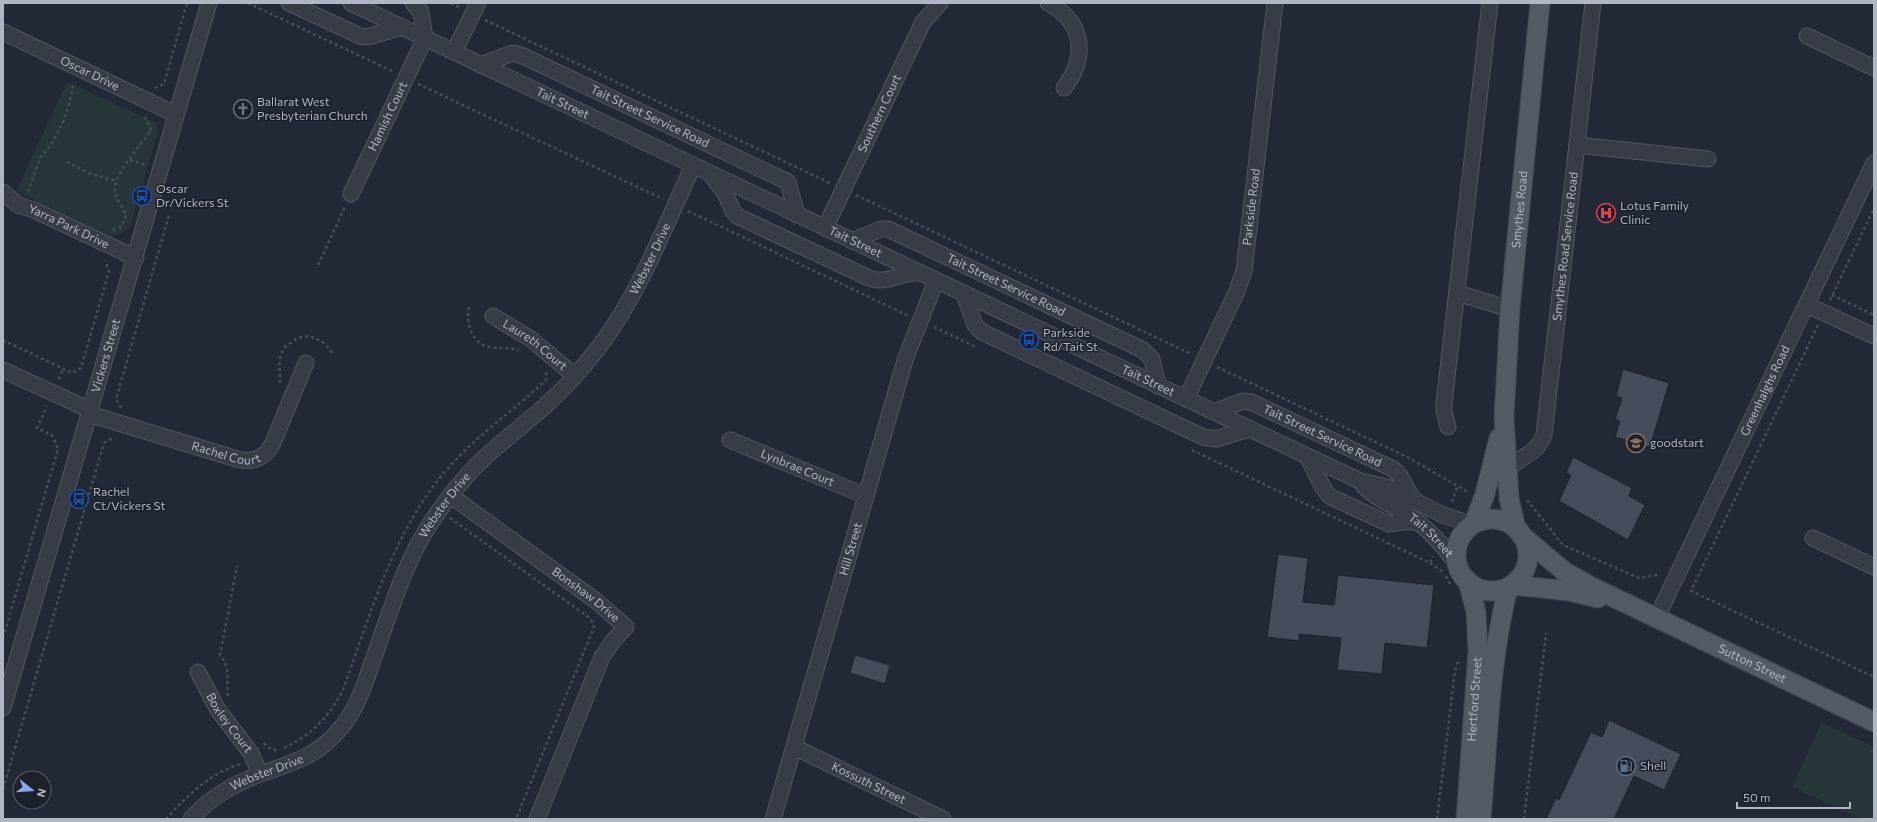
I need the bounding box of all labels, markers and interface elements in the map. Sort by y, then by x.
street label: Oscar Drive [58,52,122,92]
street label: Southern Court [854,71,903,154]
street label: Hamish Court [364,79,409,153]
street label: Tait Street Service Road [589,81,712,150]
street label: Tait Street [534,84,592,121]
place label: Ballarat West Presbyterian Church [257,94,368,122]
church icon: Ballarat West Presbyterian Church [232,98,254,120]
street label: Parkside Road [1239,168,1262,246]
street label: Smythes Road [1508,170,1530,249]
street label: Smythes Road Service Road [1549,171,1580,322]
place label: Oscar Dr/Vickers St [156,181,229,209]
bus stop icon: Oscar Dr/Vickers St [131,185,153,207]
place label: Lotus Family Clinic [1620,198,1689,226]
street label: Yarra Park Drive [27,201,112,250]
hospital icon: Lotus Family Clinic [1595,202,1617,224]
street label: Webster Drive [626,221,672,296]
street label: Tait Street [827,222,885,260]
street label: Tait Street Service Road [945,250,1068,318]
street label: Laureth Court [501,316,571,373]
street label: Vickers Street [88,317,122,394]
place label: Parkside Rd/Tait St [1043,325,1098,353]
bus stop icon: Parkside Rd/Tait St [1018,329,1040,351]
street label: Greenhalghs Road [1737,343,1792,438]
street label: Tait Street [1120,361,1177,398]
street label: Tait Street Service Road [1261,401,1384,469]
school or university icon: goodstart [1625,432,1647,454]
place label: goodstart [1650,435,1704,449]
street label: Rachel Court [190,438,263,466]
street label: Lynbrae Court [759,446,837,488]
street label: Webster Drive [415,469,472,540]
place label: Rachel Ct/Vickers St [93,484,165,512]
bus stop icon: Rachel Ct/Vickers St [68,488,90,510]
street label: Tait Street [1406,509,1457,560]
street label: Hill Street [836,520,864,577]
street label: Bonshaw Drive [550,564,623,624]
street label: Sutton Street [1716,641,1789,685]
street label: Hertford Street [1464,657,1484,742]
street label: Boxley Court [204,690,256,755]
street label: Webster Drive [227,751,305,793]
fuel station icon: Shell [1615,755,1637,777]
street label: Kossuth Street [830,758,908,806]
place label: Shell [1640,758,1666,772]
north arrow [12,770,52,810]
scale bar [1737,784,1850,810]
text: N [35,787,49,799]
text: 50 m [1743,790,1771,804]

